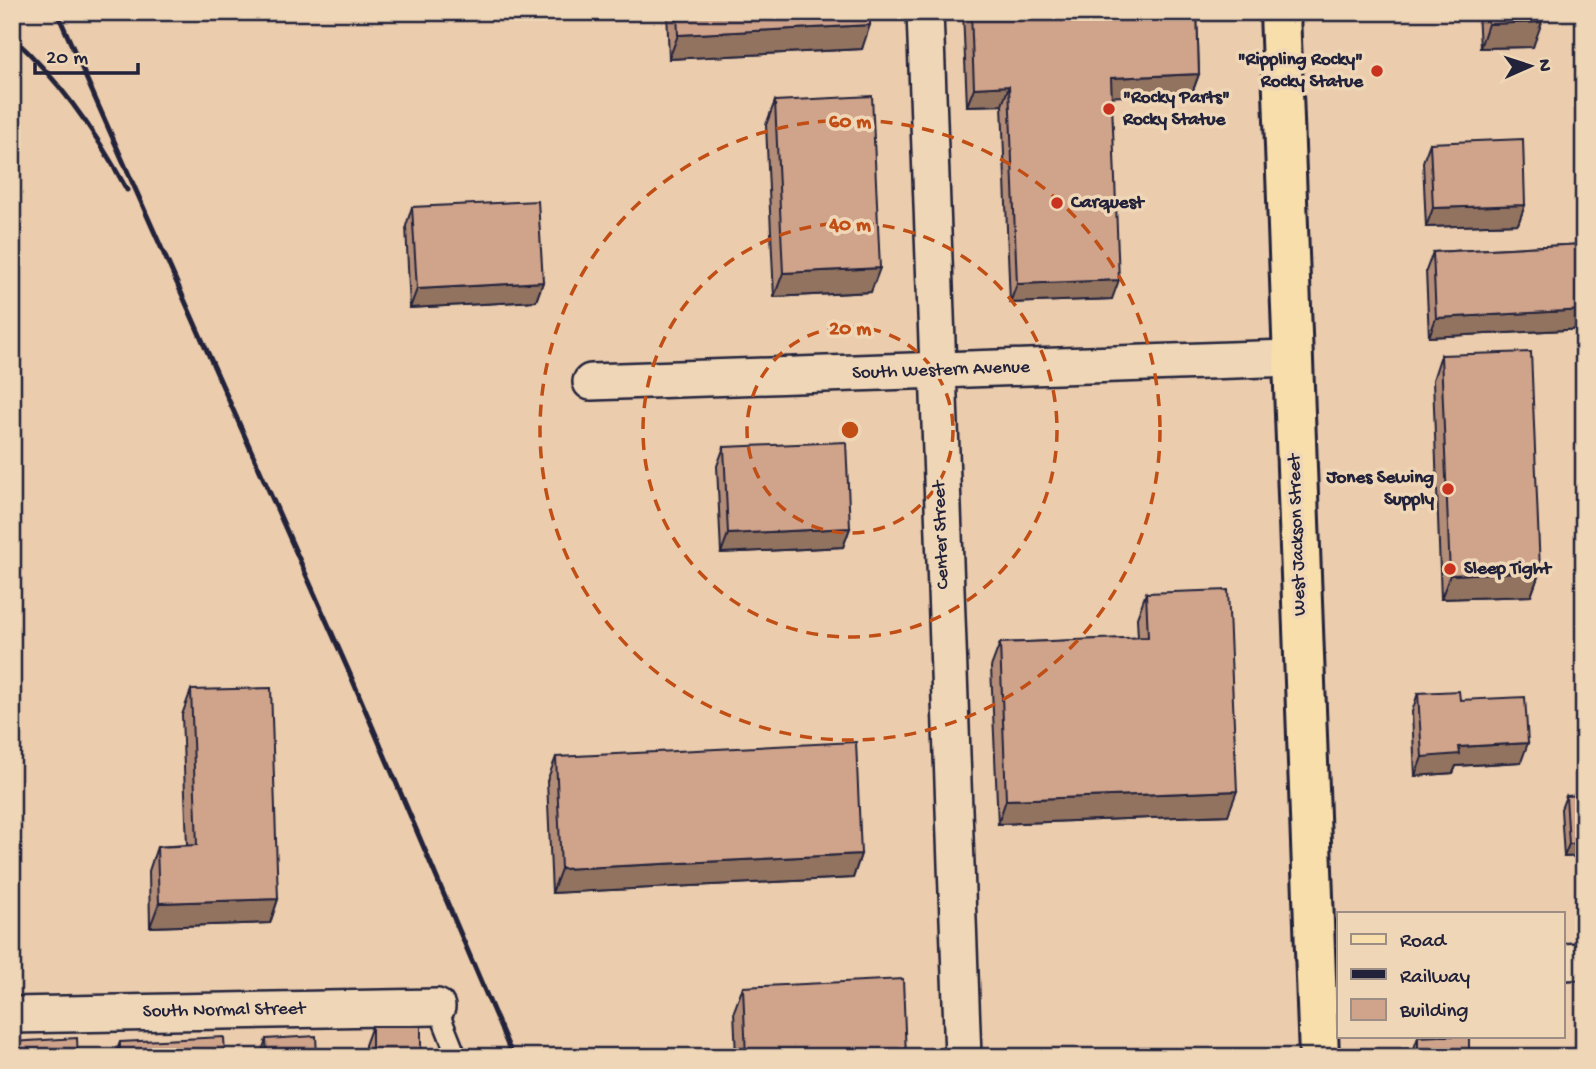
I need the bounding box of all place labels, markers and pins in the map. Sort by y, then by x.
place label: "Rippling Rocky" Rocky Statue [1238,49,1364,94]
marker: "Rippling Rocky" Rocky Statue [1369,63,1385,79]
place label: "Rocky Parts" Rocky Statue [1122,87,1230,132]
marker: "Rocky Parts" Rocky Statue [1101,101,1117,117]
place label: Carquest [1070,192,1146,215]
marker: Carquest [1049,195,1065,211]
centre of rings [838,418,862,442]
place label: Jones Sewing Supply [1325,467,1435,512]
marker: Jones Sewing Supply [1440,481,1456,497]
place label: Sleep Tight [1464,558,1553,581]
marker: Sleep Tight [1442,561,1458,577]

